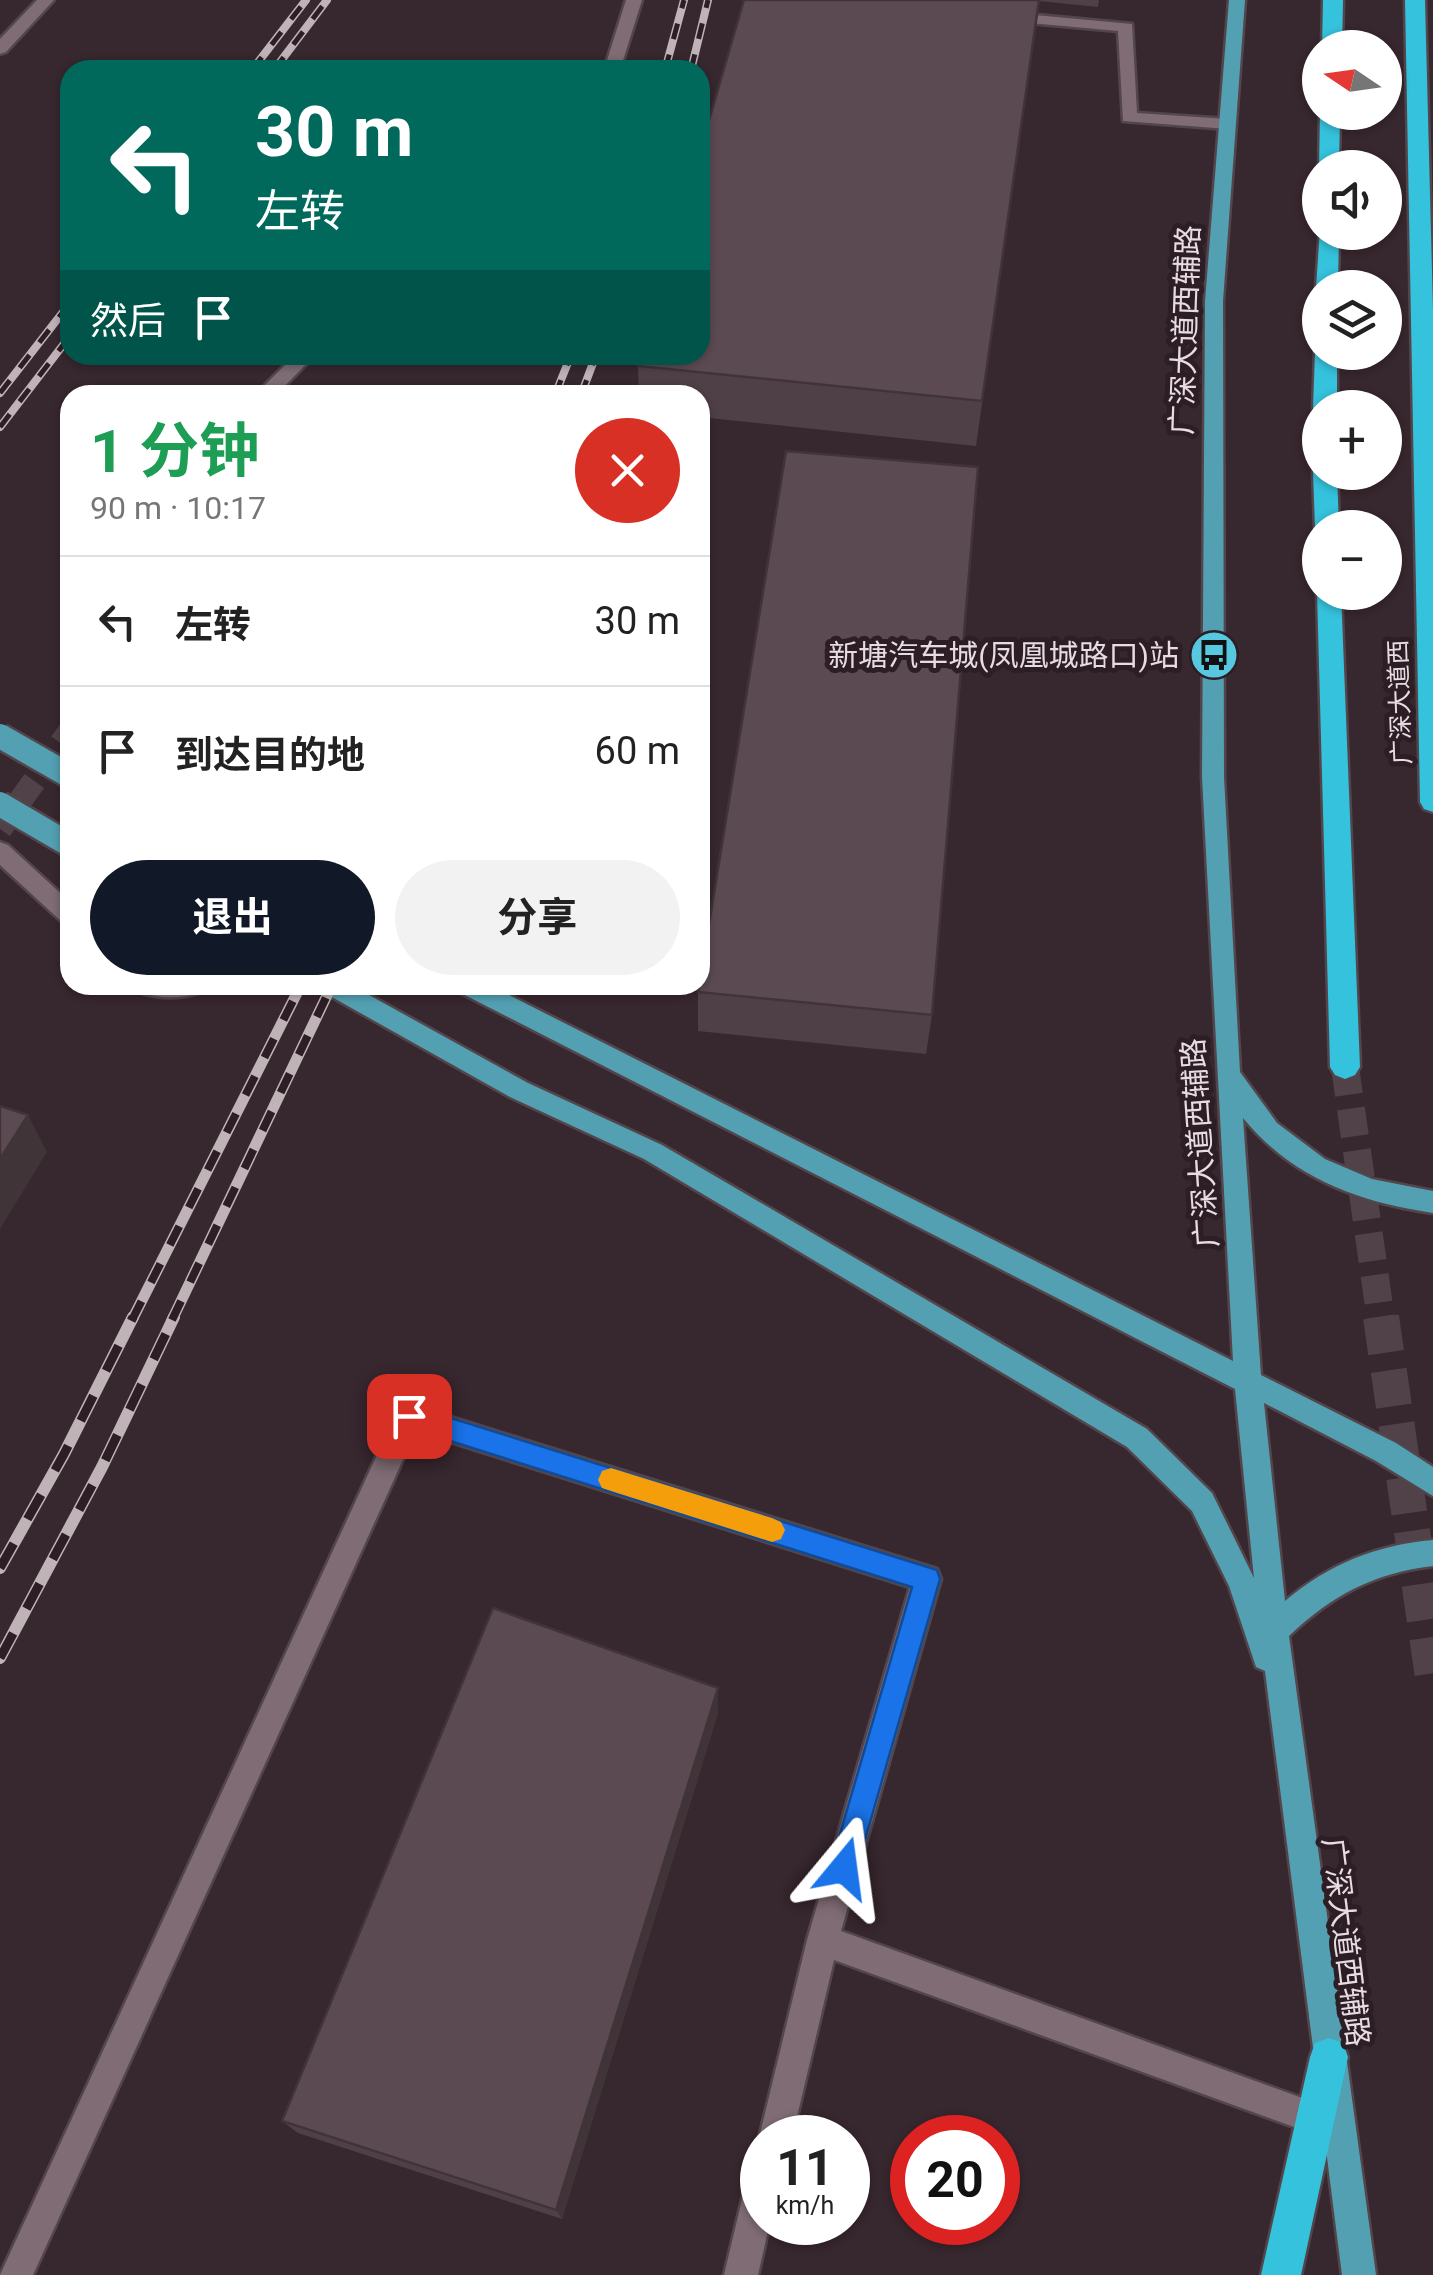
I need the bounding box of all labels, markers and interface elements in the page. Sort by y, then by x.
north arrow [1302,30,1402,130]
map controls [1302,30,1402,610]
text: 30 m [255,91,413,173]
icon: left [90,100,220,230]
button: sound [1302,150,1402,250]
text: 左转 [255,185,345,238]
street label: 广深大道西辅路 [1164,224,1206,436]
button: layers [1302,270,1402,370]
icon: arrive [186,290,241,345]
text: 然后 [90,299,166,343]
button: + [1302,390,1402,490]
text: 1 分钟 [90,416,259,487]
button: close [575,418,680,523]
text: 90 m · 10:17 [90,489,266,527]
button: − [1302,510,1402,610]
icon: left [90,594,145,649]
text: 30 m [595,599,680,643]
text: 左转 [175,603,251,647]
bus stop icon: 新塘汽车城(凤凰城路口)站 [1188,629,1240,681]
place label: 新塘汽车城(凤凰城路口)站 [828,638,1179,673]
street label: 广深大道西 [1383,639,1417,765]
icon: arrive [90,724,145,779]
text: 60 m [595,729,680,773]
text: 到达目的地 [175,733,365,777]
button: 退出 [90,860,375,975]
button: 分享 [395,860,680,975]
street label: 广深大道西辅路 [1175,1037,1225,1249]
pin [367,1374,452,1459]
icon: arrive [382,1389,437,1444]
position arrow [792,1816,896,1920]
street label: 广深大道西辅路 [1316,1836,1376,2048]
speed limit sign: 20 [890,2115,1020,2245]
text: 11 [776,2139,834,2197]
text: km/h [776,2191,834,2220]

